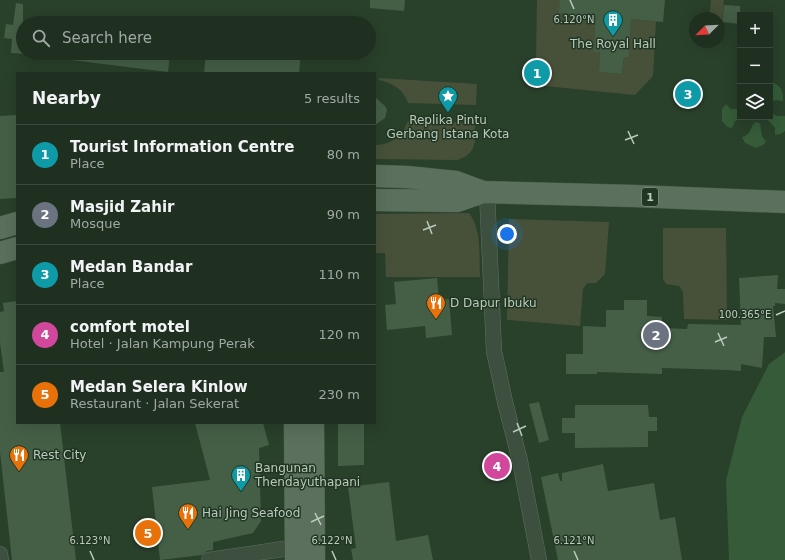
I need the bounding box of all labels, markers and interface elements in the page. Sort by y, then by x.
building icon: The Royal Hall [602,9,624,37]
north arrow [689,12,725,48]
map controls [737,12,773,120]
button: + [737,12,773,48]
text: 6.120°N [553,14,595,25]
search box [16,16,376,60]
icon: search [30,27,52,49]
text: Search here [62,29,152,47]
place label: The Royal Hall [569,37,656,51]
button: − [737,48,773,84]
pin: 1 [524,58,550,88]
pin: 3 [675,79,701,109]
button: layers [737,84,773,120]
place icon: Replika Pintu Gerbang Istana Kota [437,85,459,113]
text: Nearby [32,88,101,108]
text: 5 results [304,91,360,106]
place label: Replika Pintu Gerbang Istana Kota [387,113,509,141]
text: Tourist Information Centre [70,138,294,156]
text: 1 [40,147,50,162]
text: 80 m [327,147,360,162]
text: Place [70,156,105,171]
road number: 1 [642,188,658,206]
text: Masjid Zahir [70,198,174,216]
text: 2 [40,207,50,222]
text: 90 m [327,207,360,222]
text: Mosque [70,216,120,231]
your location [497,224,517,244]
text: Medan Bandar [70,258,192,276]
text: 3 [40,267,50,282]
text: 110 m [318,267,360,282]
text: Place [70,276,105,291]
restaurant icon: D Dapur Ibuku [425,292,447,320]
place label: D Dapur Ibuku [450,296,537,310]
text: 100.365°E [719,309,771,320]
text: comfort motel [70,318,190,336]
pin: 2 [643,320,669,350]
text: 4 [40,327,50,342]
text: 120 m [318,327,360,342]
text: Hotel · Jalan Kampung Perak [70,336,255,351]
text: Medan Selera Kinlow [70,378,248,396]
text: 5 [40,387,50,402]
text: 230 m [318,387,360,402]
text: Restaurant · Jalan Sekerat [70,396,239,411]
restaurant icon: Rest City [8,444,30,472]
place label: Rest City [33,448,86,462]
pin: 4 [484,451,510,481]
place label: Bangunan Thendayuthapani [254,461,360,489]
building icon: Bangunan Thendayuthapani [230,464,252,492]
restaurant icon: Hai Jing Seafood [177,502,199,530]
place label: Hai Jing Seafood [202,506,300,520]
pin: 5 [135,518,161,548]
text: 6.123°N [69,535,111,546]
text: 6.122°N [311,535,353,546]
text: 6.121°N [553,535,595,546]

